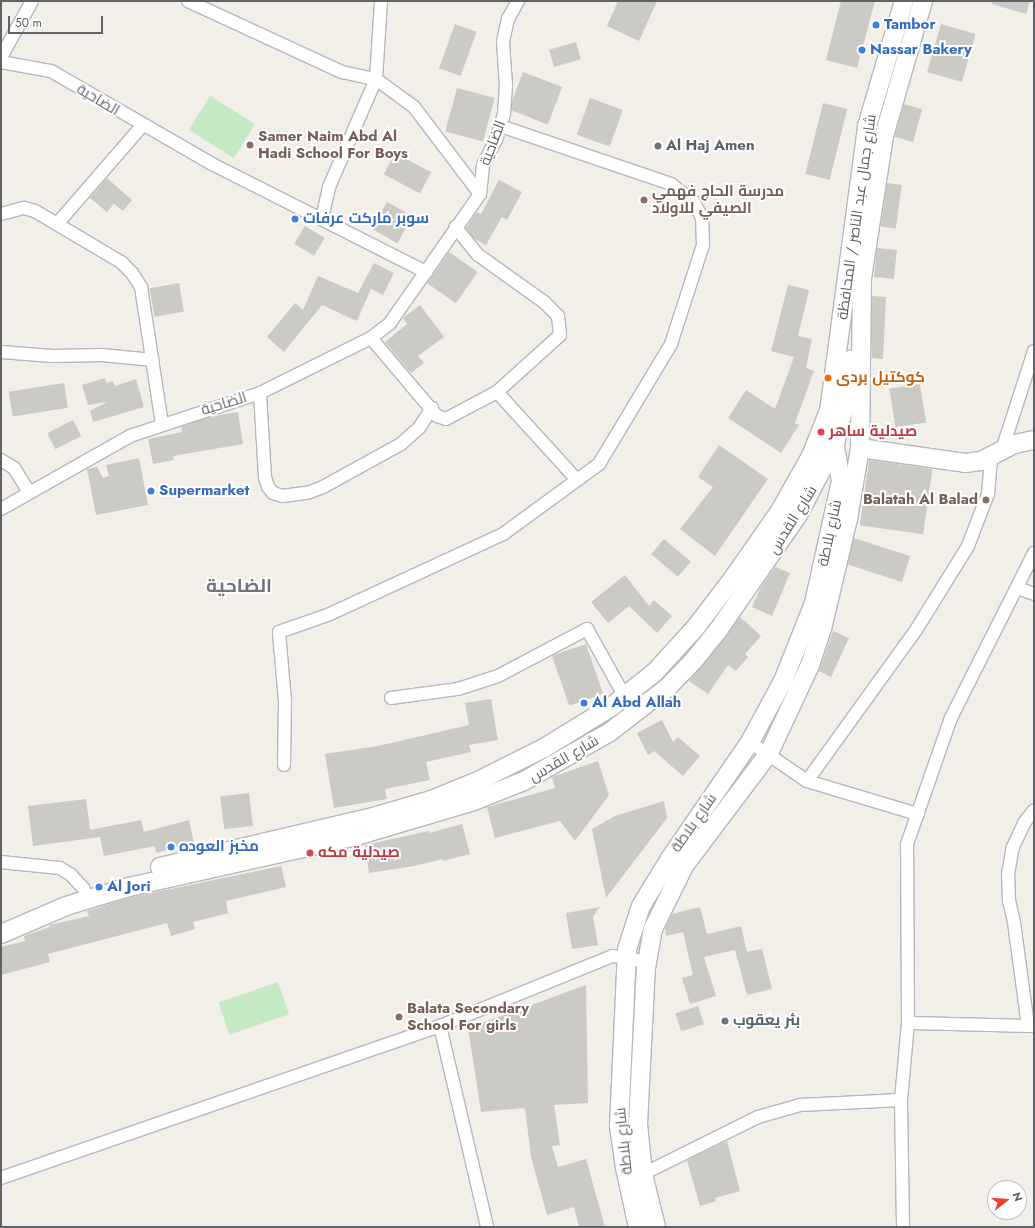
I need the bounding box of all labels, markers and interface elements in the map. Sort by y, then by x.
scale bar [10,8,105,34]
text: 50 m [15,14,42,32]
place label: Tambor [884,16,936,34]
marker: Tambor [871,20,881,30]
place label: Nassar Bakery [870,41,972,59]
marker: Nassar Bakery [857,45,867,55]
street label: الضاحية [73,80,123,120]
street label: شارع جمال عبد الناصر / المحافظة [834,113,880,321]
street label: الضاحية [476,118,510,168]
place label: Samer Naim Abd Al Hadi School For Boys [258,127,408,162]
place label: Al Haj Amen [666,137,755,155]
marker: Samer Naim Abd Al Hadi School For Boys [245,140,255,150]
marker: Al Haj Amen [653,141,663,151]
place label: مدرسة الحاج فهمي الصيفي للاولاد [652,182,784,217]
marker: مدرسة الحاج فهمي الصيفي للاولاد [639,195,649,205]
place label: سوبر ماركت عرفات [303,210,429,228]
marker: سوبر ماركت عرفات [290,214,300,224]
place label: كوكتيل بردى [836,369,925,387]
marker: كوكتيل بردى [823,373,833,383]
street label: الضاحية [199,389,249,419]
place label: صيدلية ساهر [829,423,917,441]
marker: صيدلية ساهر [816,427,826,437]
place label: Supermarket [159,482,249,500]
street label: شارع القدس [765,482,821,558]
marker: Supermarket [146,486,156,496]
place label: Balatah Al Balad [863,491,978,509]
marker: Balatah Al Balad [981,495,991,505]
street label: شارع بلاطة [814,498,846,568]
district label: الضاحية [206,575,272,597]
place label: Al Abd Allah [592,694,681,712]
marker: Al Abd Allah [579,698,589,708]
street label: شارع القدس [526,732,602,786]
street label: شارع بلاطة [667,790,721,856]
place label: مخبز العوده [179,838,259,856]
marker: مخبز العوده [166,842,176,852]
place label: صيدلية مكه [318,844,400,862]
marker: صيدلية مكه [305,848,315,858]
place label: Al Jori [107,878,151,896]
marker: Al Jori [94,882,104,892]
place label: Balata Secondary School For girls [407,999,529,1034]
marker: Balata Secondary School For girls [394,1012,404,1022]
place label: بئر يعقوب [733,1012,800,1030]
marker: بئر يعقوب [720,1016,730,1026]
street label: شارع بلاطة [612,1107,636,1175]
north arrow [987,1180,1027,1220]
text: N [1009,1190,1026,1203]

